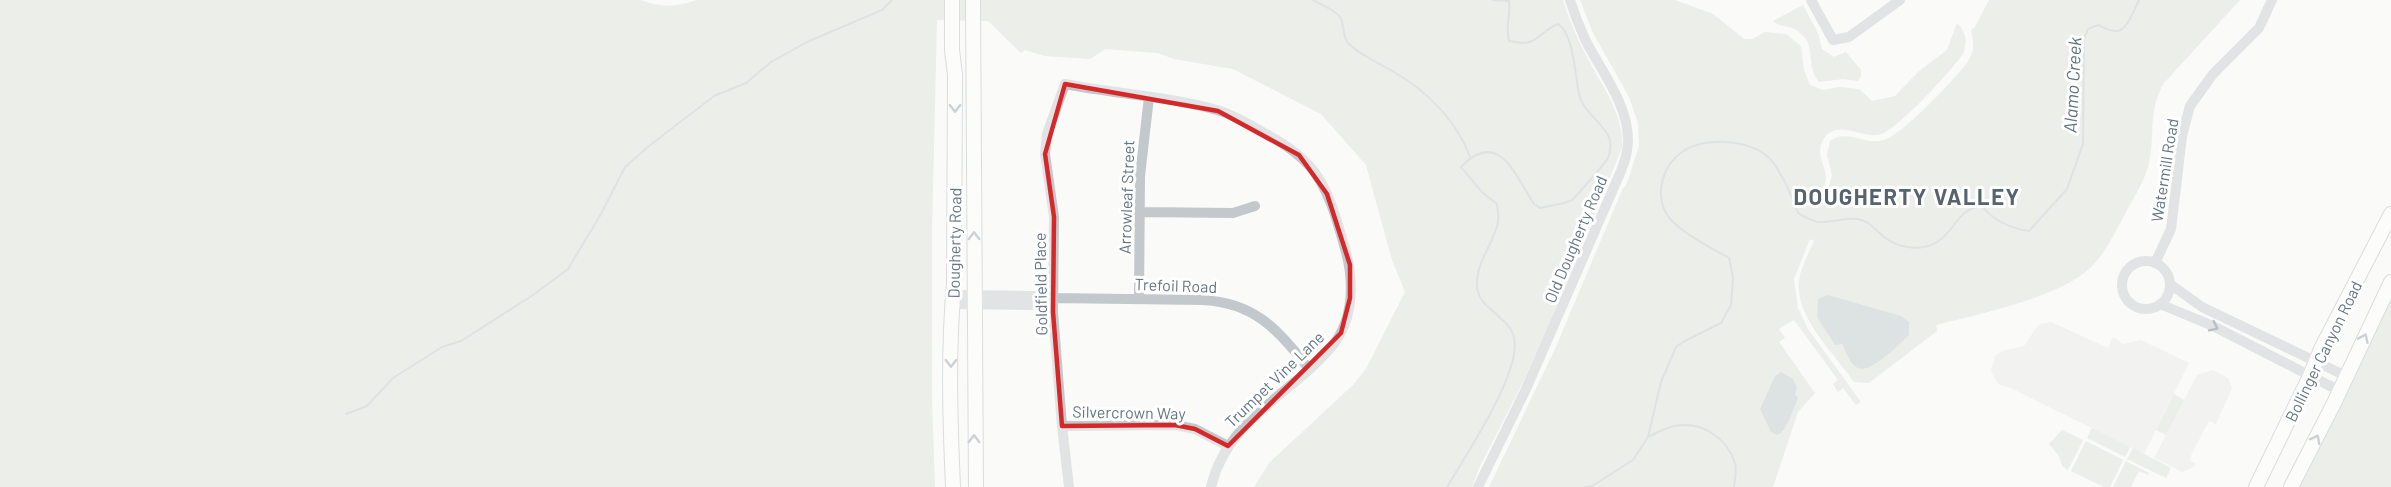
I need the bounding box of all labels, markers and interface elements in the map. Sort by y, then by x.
water label: Alamo Creek [2059,36,2086,133]
one-way arrow [949,104,961,113]
street label: Watermill Road [2146,117,2182,223]
street label: Arrowleaf Street [1115,140,1137,254]
street label: Old Dougherty Road [1540,173,1610,305]
district label: DOUGHERTY VALLEY [1793,183,2021,209]
street label: Dougherty Road [944,188,964,298]
one-way arrow [968,232,980,241]
street label: Goldfield Place [1030,232,1050,336]
street label: Trefoil Road [1134,274,1218,296]
street label: Bollinger Canyon Road [2281,278,2365,424]
one-way arrow [2207,320,2218,332]
street label: Trumpet Vine Lane [1221,327,1327,431]
one-way arrow [2356,333,2368,344]
one-way arrow [945,358,957,367]
street label: Silvercrown Way [1072,402,1186,422]
one-way arrow [968,434,980,443]
one-way arrow [2309,435,2320,446]

